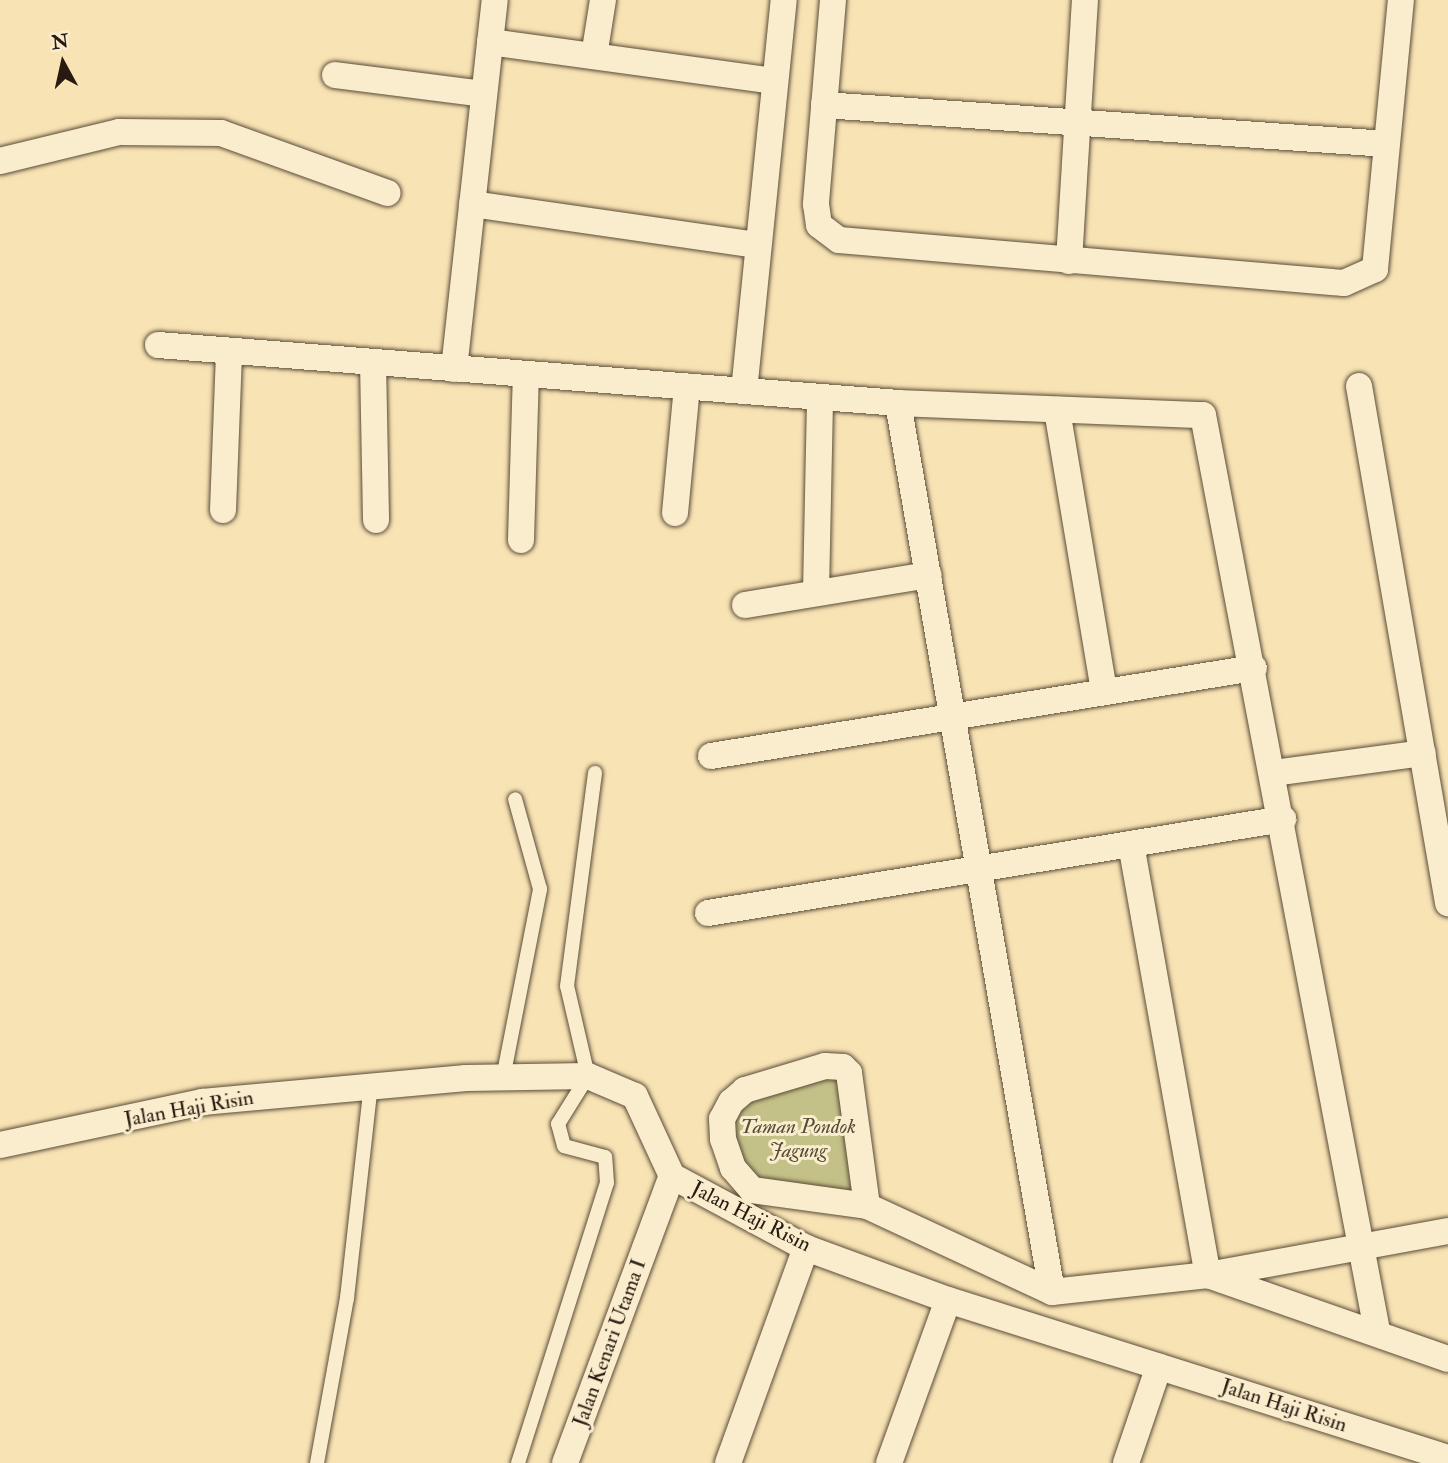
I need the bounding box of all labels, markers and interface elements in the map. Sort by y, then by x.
north arrow [28,28,98,98]
text: N [50,29,70,55]
street label: Jalan Haji Risin [122,1085,256,1133]
park label: Taman Pondok Jagung [740,1114,856,1164]
street label: Jalan Haji Risin [687,1176,815,1258]
street label: Jalan Kenari Utama I [568,1256,652,1430]
street label: Jalan Haji Risin [1218,1374,1350,1438]

